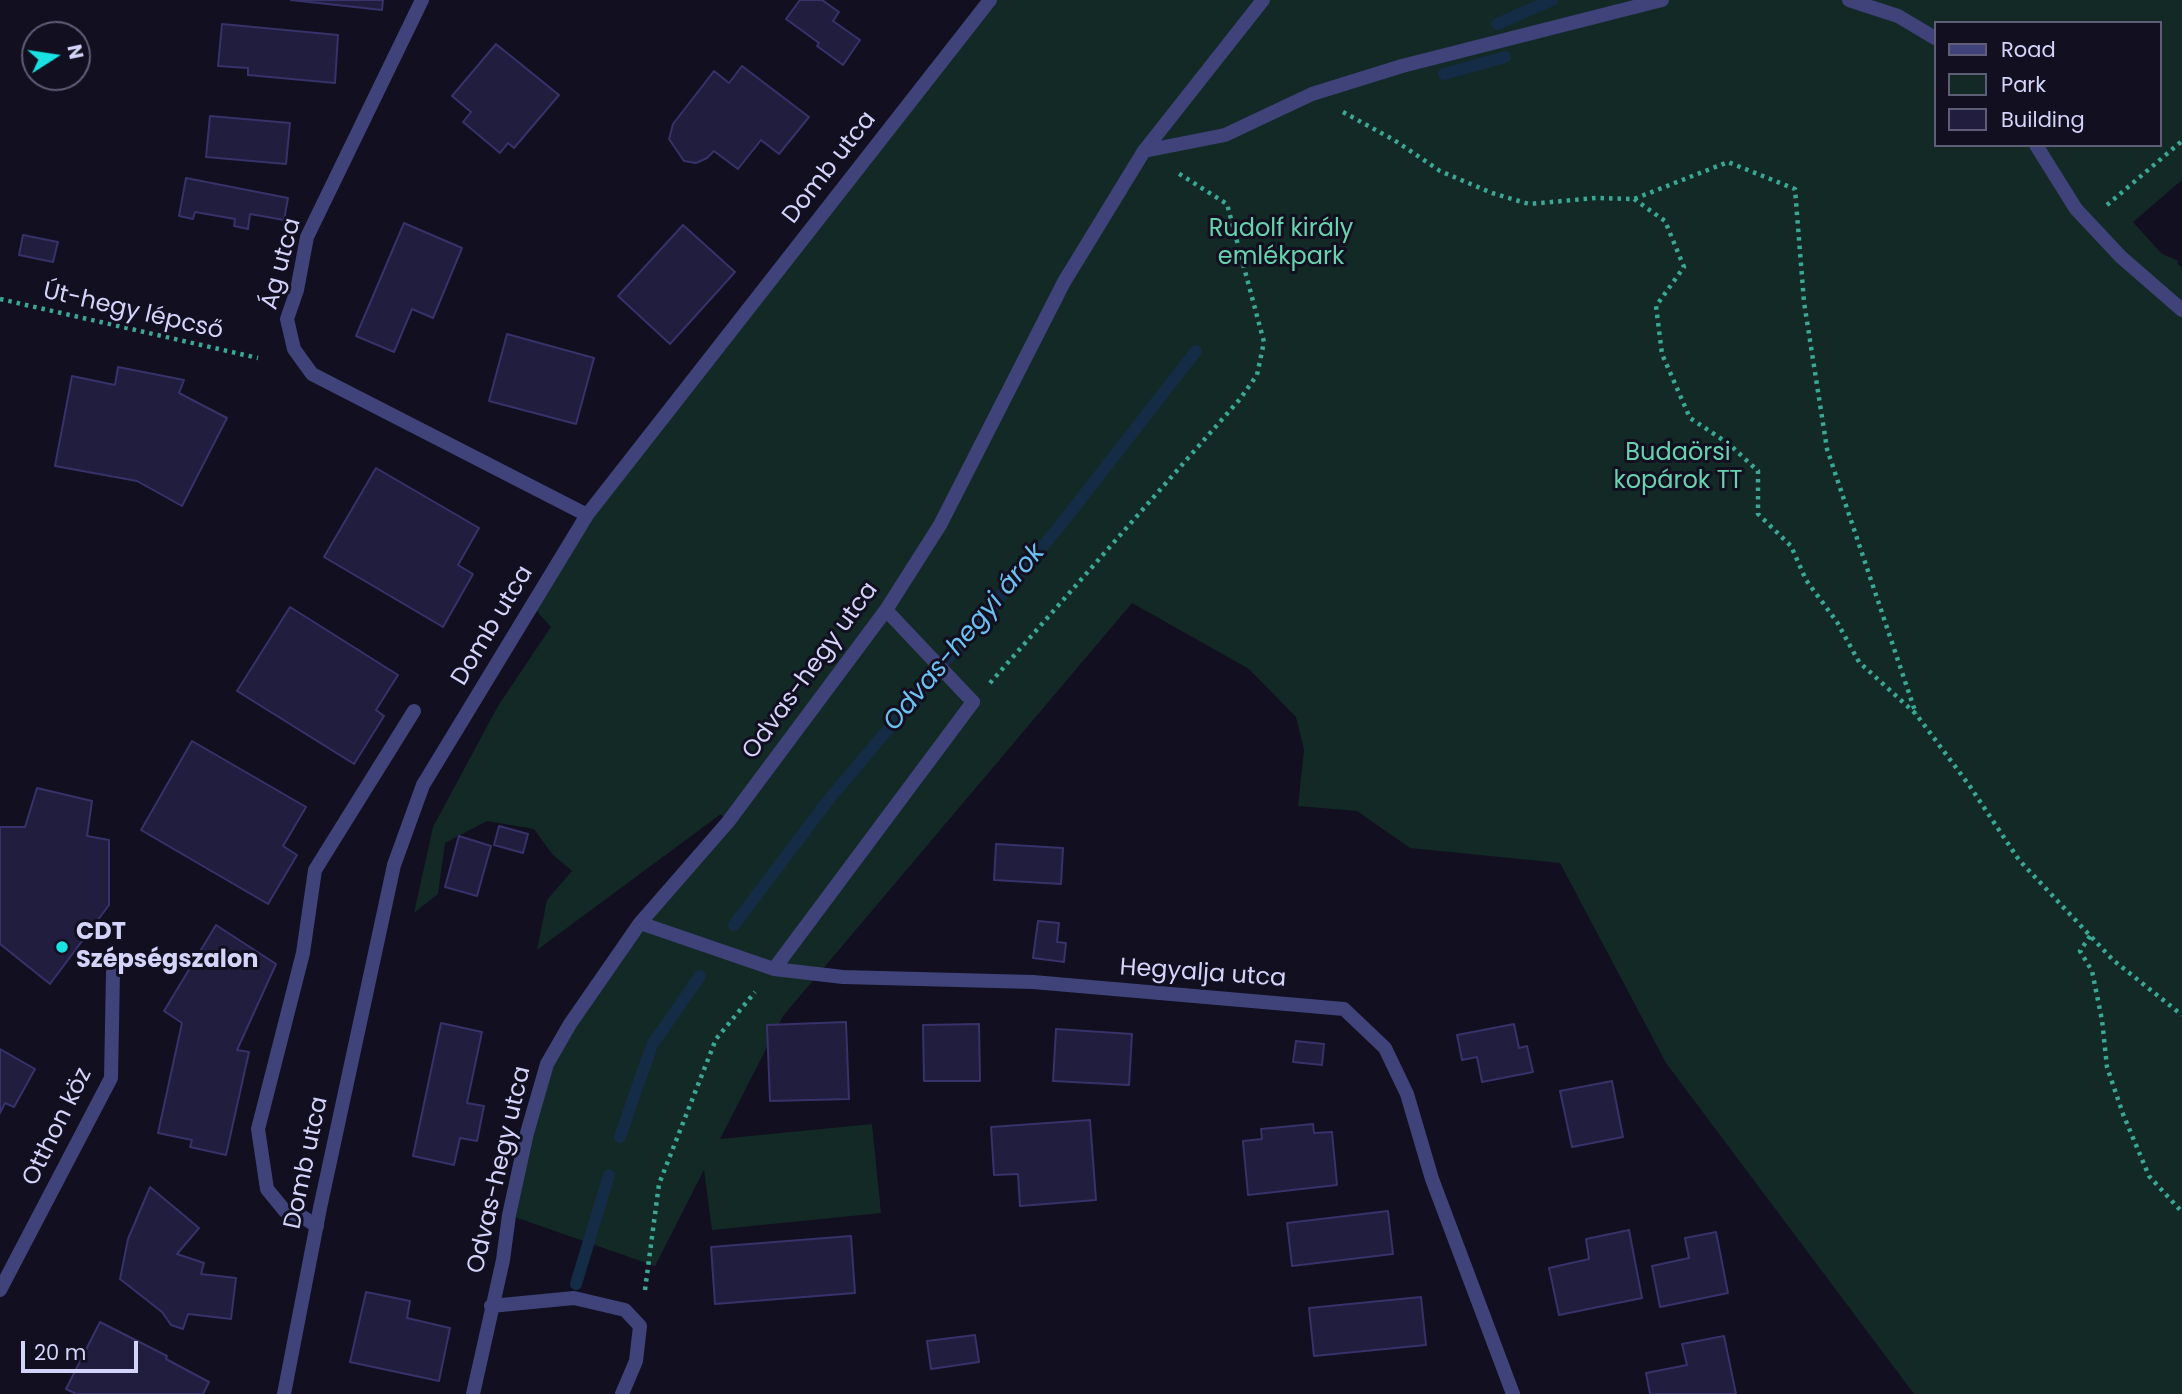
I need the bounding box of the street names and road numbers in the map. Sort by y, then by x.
street label: Domb utca [777,106,883,230]
street label: Ág utca [256,215,308,313]
street label: Út-hegy lépcső [40,277,226,347]
street label: Domb utca [446,561,540,691]
street label: Odvas-hegy utca [737,577,885,765]
street label: Hegyalja utca [1119,954,1287,994]
street label: Otthon köz [17,1063,99,1191]
street label: Odvas-hegy utca [462,1064,538,1276]
street label: Domb utca [279,1094,335,1232]

